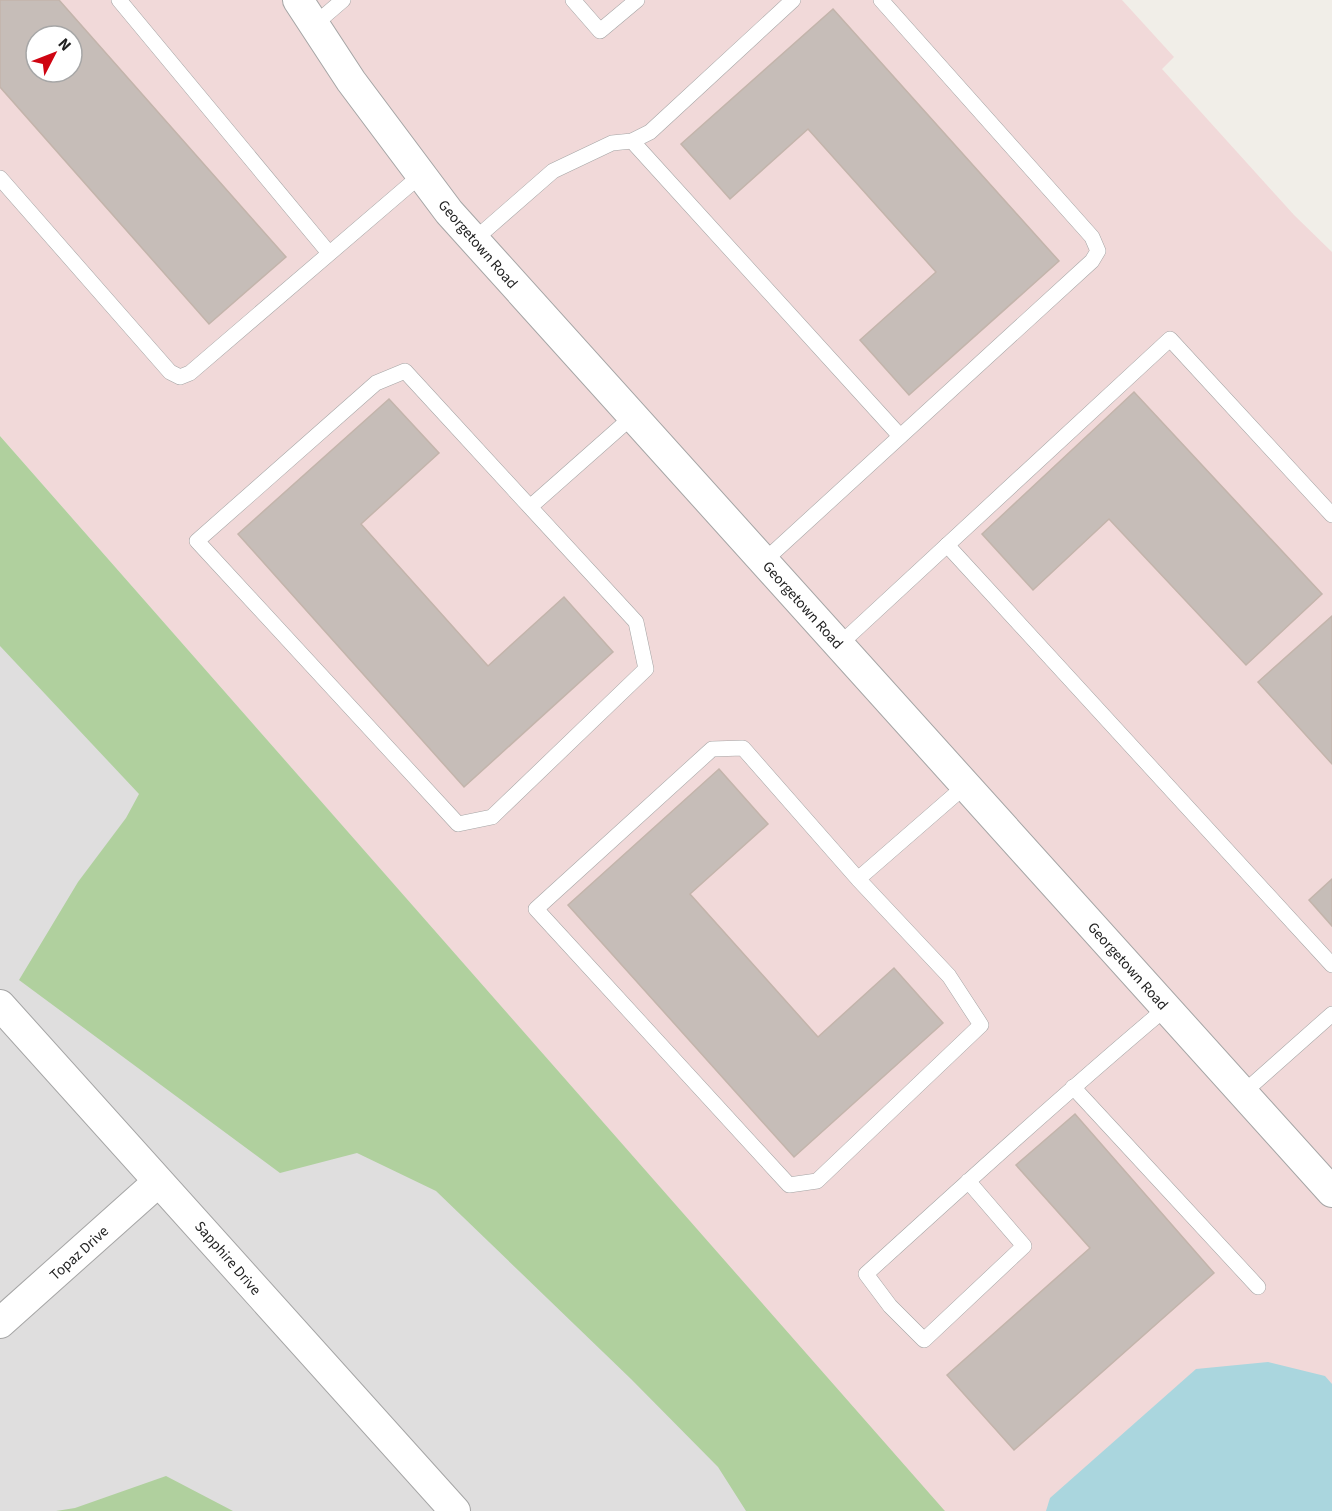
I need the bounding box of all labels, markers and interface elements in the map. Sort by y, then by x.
north arrow [24,24,84,84]
text: N [53,33,76,56]
street label: Georgetown Road [433,195,522,293]
street label: Georgetown Road [757,557,848,654]
street label: Georgetown Road [1082,918,1173,1015]
street label: Sapphire Drive [189,1217,266,1300]
street label: Topaz Drive [45,1221,113,1286]

